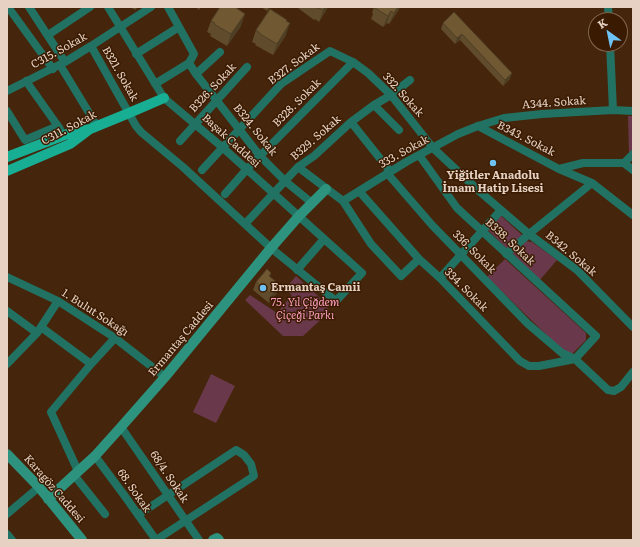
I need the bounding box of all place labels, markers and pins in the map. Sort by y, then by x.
marker: Yiğitler Anadolu İmam Hatip Lisesi [488,158,498,168]
place label: Yiğitler Anadolu İmam Hatip Lisesi [443,169,543,195]
place label: Ermantaş Camii [271,281,360,295]
marker: Ermantaş Camii [258,283,268,293]

